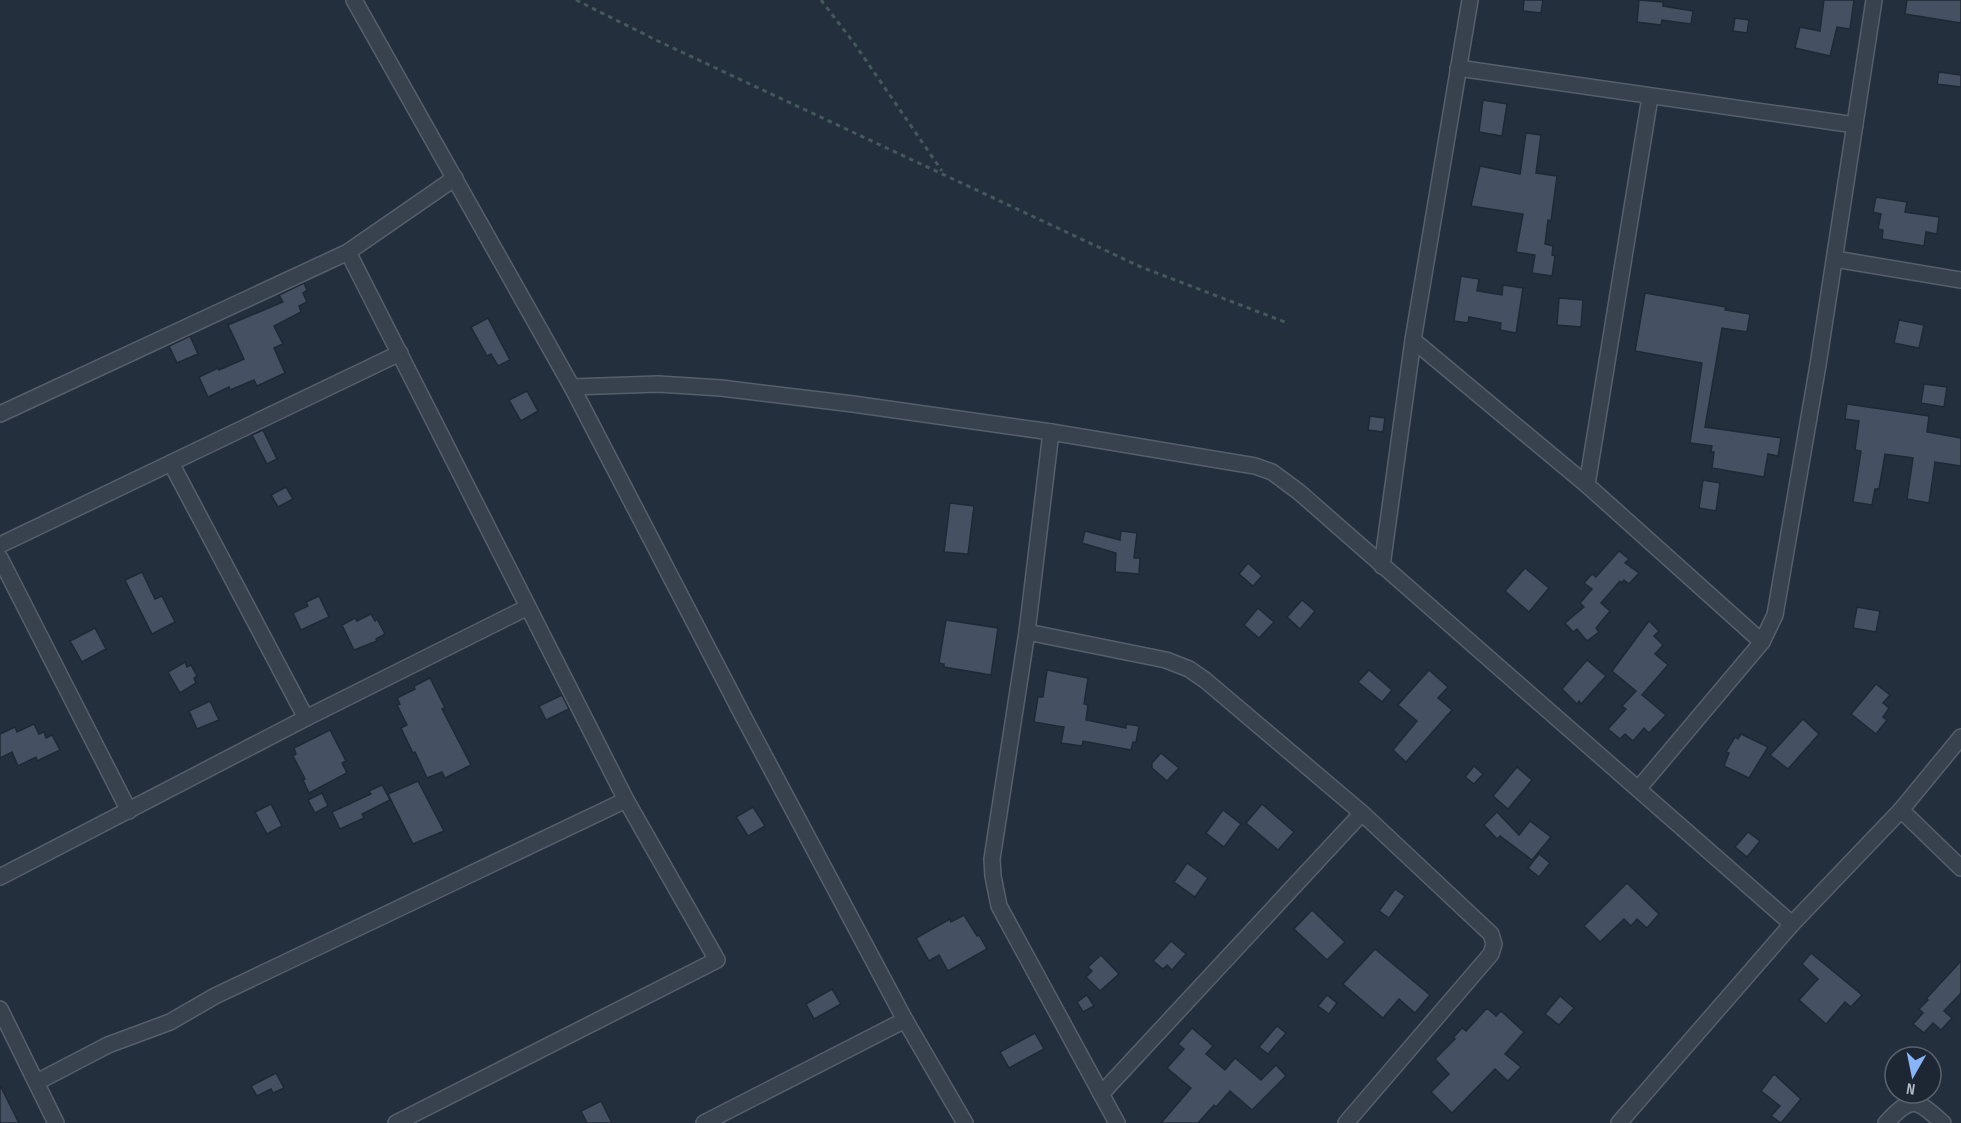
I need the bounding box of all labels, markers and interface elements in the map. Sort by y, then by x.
north arrow [1883,1045,1943,1105]
text: N [1905,1078,1917,1098]

